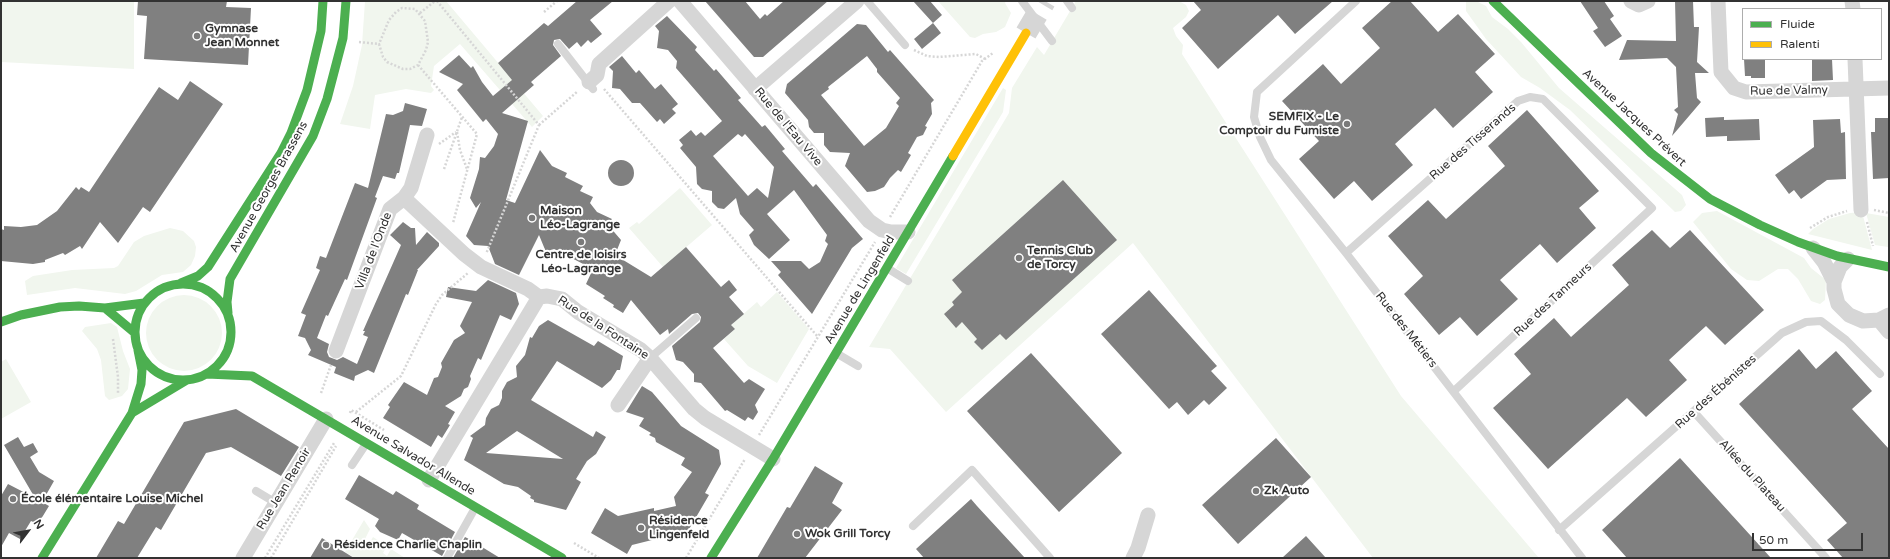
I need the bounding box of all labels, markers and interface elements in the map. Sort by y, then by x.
legend [1742,8,1882,60]
text: Fluide [1780,17,1815,31]
place label: Gymnase Jean Monnet [205,22,279,50]
marker: Gymnase Jean Monnet [192,31,202,41]
text: Ralenti [1780,37,1820,51]
street label: Avenue Jacques Prévert [1579,66,1689,170]
street label: Rue de Valmy [1750,83,1828,99]
street label: Rue de l'Eau Vive [751,85,825,169]
street label: Rue des Tisserands [1427,101,1519,183]
place label: SEMFIX - Le Comptoir du Fumiste [1219,110,1339,138]
street label: Avenue Georges Brassens [227,119,311,255]
marker: SEMFIX - Le Comptoir du Fumiste [1342,119,1352,129]
place label: Maison Léo-Lagrange [540,204,620,232]
street label: Villa de l'Onde [353,210,395,292]
marker: Maison Léo-Lagrange [527,213,537,223]
street label: Avenue de Lingenfeld [822,233,898,347]
marker: Centre de loisirs Léo-Lagrange [576,237,586,247]
place label: Tennis Club de Torcy [1027,244,1093,272]
place label: Centre de loisirs Léo-Lagrange [536,248,626,276]
marker: Tennis Club de Torcy [1014,253,1024,263]
street label: Rue des Tanneurs [1511,260,1595,340]
street label: Rue des Métiers [1372,289,1440,371]
street label: Rue de la Fontaine [555,293,651,363]
street label: Rue des Ébénistes [1673,352,1759,432]
street label: Avenue Salvador Allende [348,413,478,499]
street label: Allée du Plateau [1716,437,1788,515]
street label: Rue Jean Renoir [254,446,314,532]
place label: Zk Auto [1264,484,1309,498]
marker: Zk Auto [1251,486,1261,496]
place label: École élémentaire Louise Michel [21,492,203,506]
marker: École élémentaire Louise Michel [8,494,18,504]
north arrow [8,511,48,551]
place label: Résidence Lingenfeld [649,514,709,542]
text: N [31,517,46,532]
marker: Résidence Lingenfeld [636,523,646,533]
scale bar [1754,525,1865,551]
place label: Wok Grill Torcy [805,527,890,541]
marker: Wok Grill Torcy [792,529,802,539]
text: 50 m [1759,533,1788,547]
place label: Résidence Charlie Chaplin [334,538,482,552]
marker: Résidence Charlie Chaplin [321,540,331,550]

